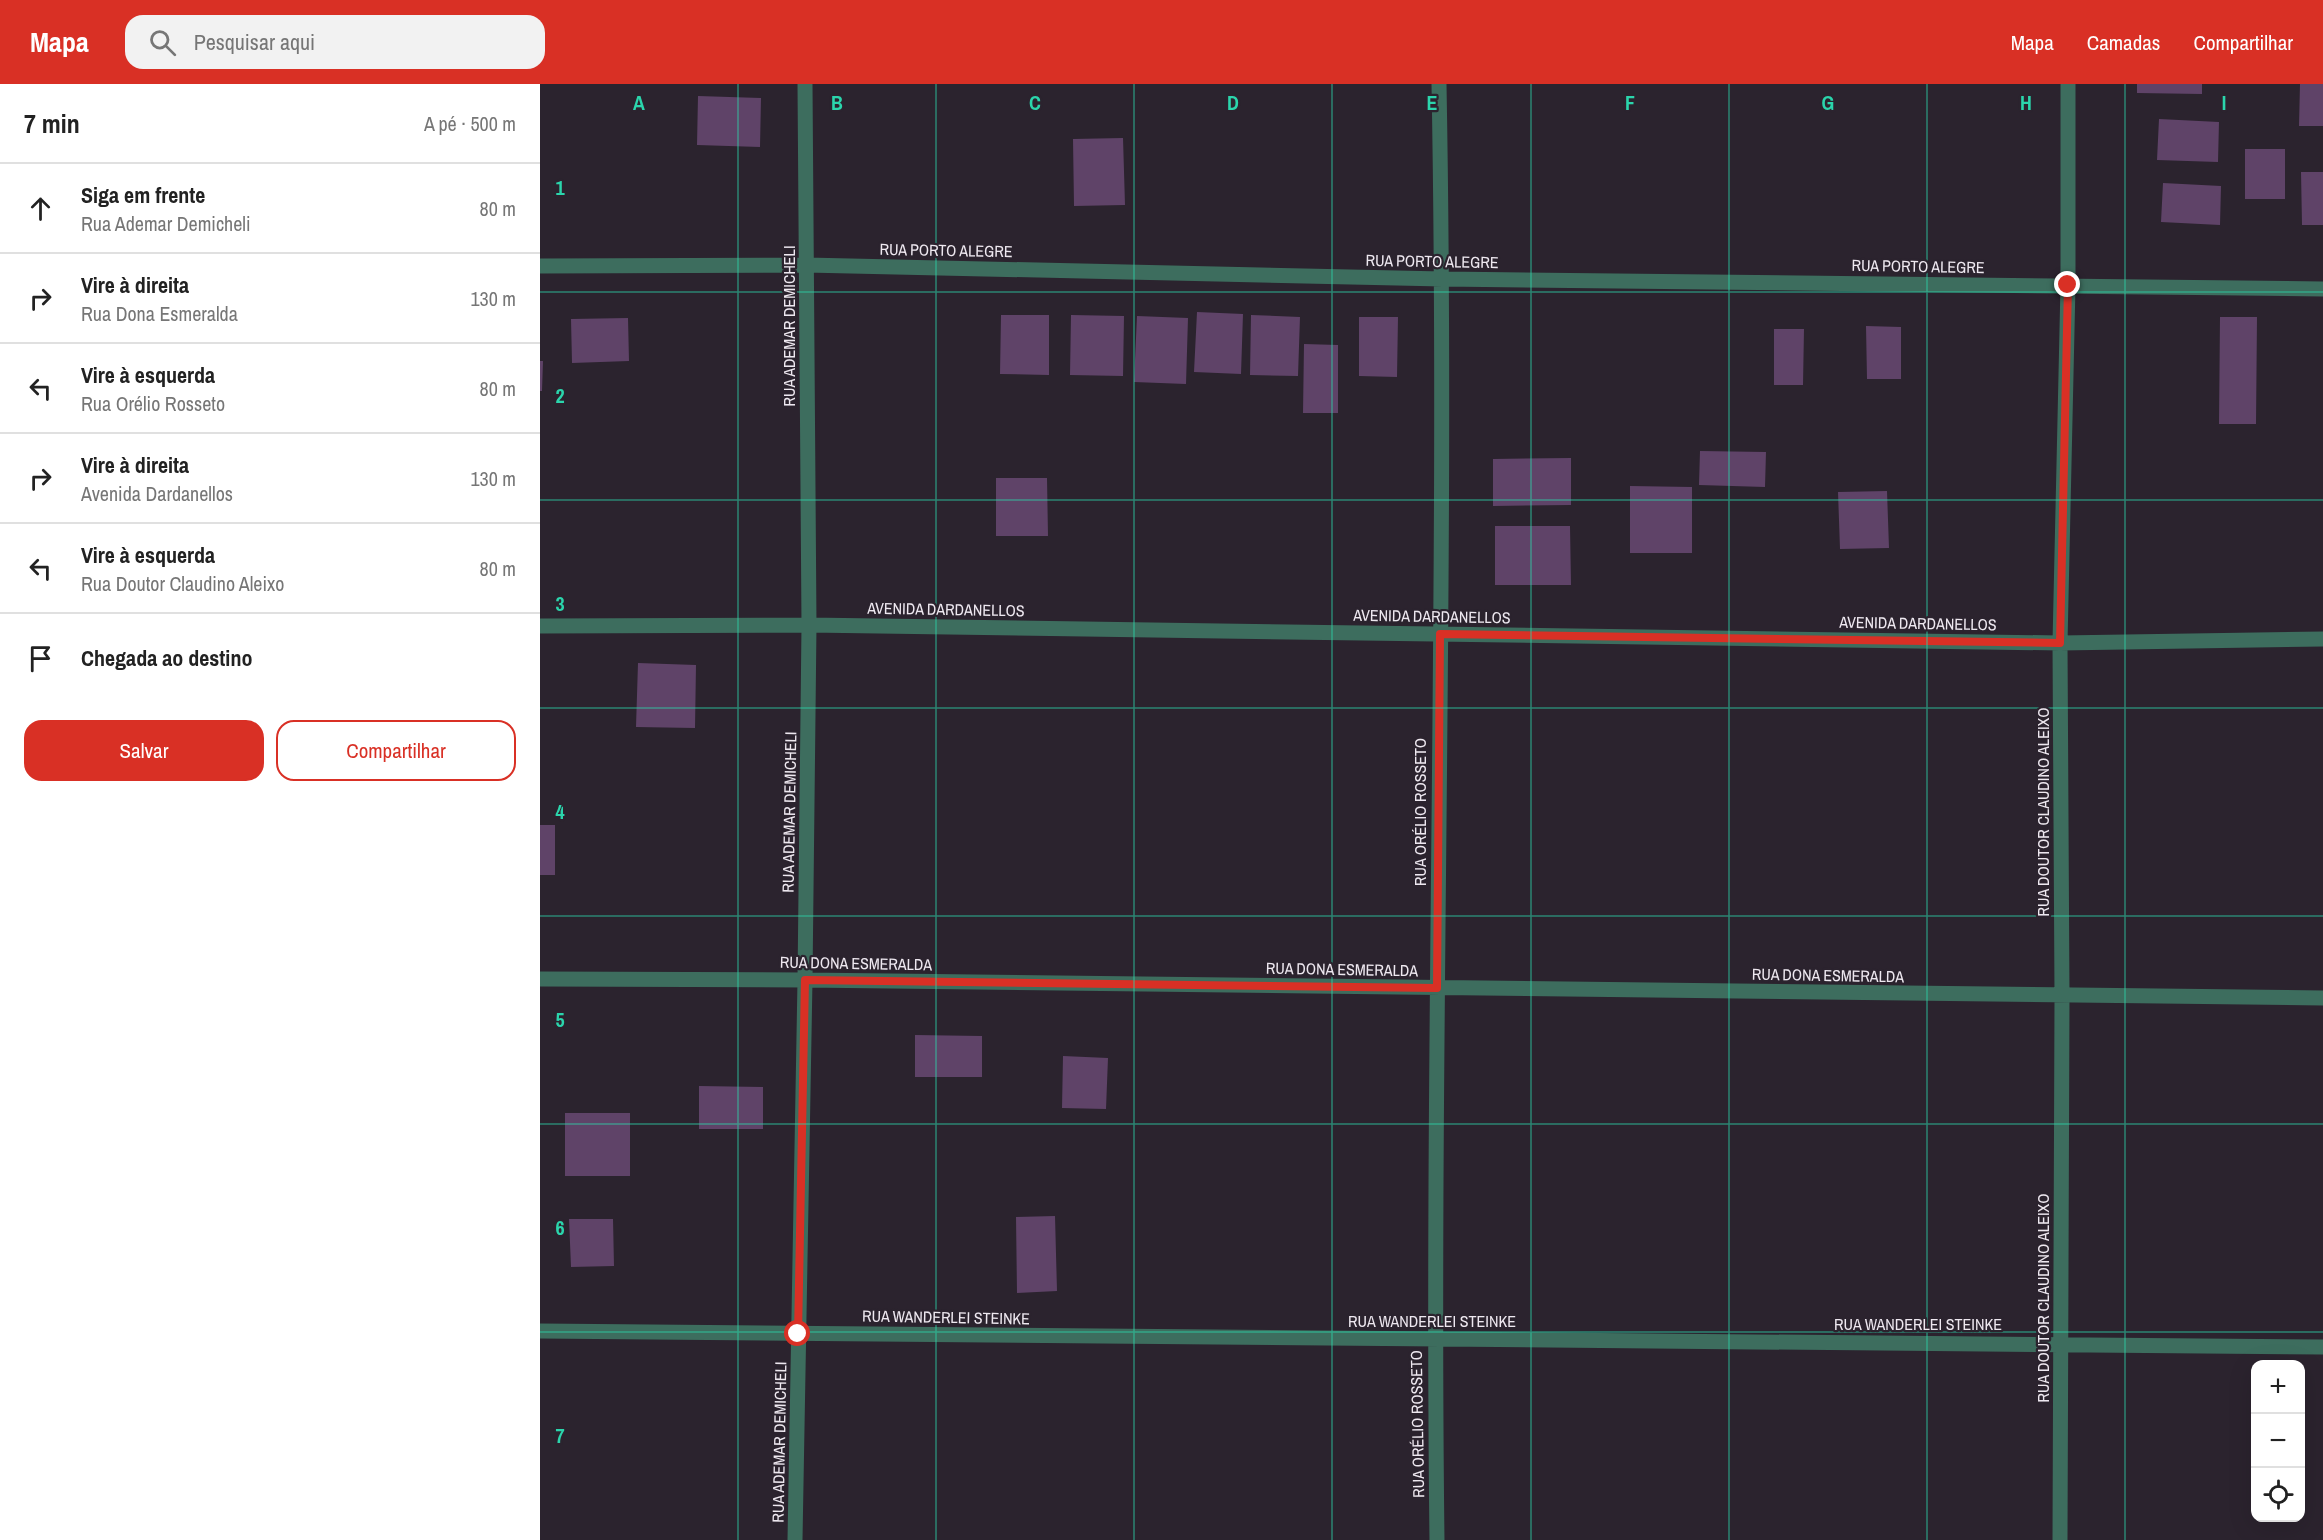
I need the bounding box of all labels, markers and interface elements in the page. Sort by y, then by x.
search box [125,15,545,69]
text: Mapa [30,23,89,61]
icon: search [146,26,179,59]
text: Pesquisar aqui [194,27,315,57]
text: Mapa [2011,28,2054,57]
text: Camadas [2087,28,2160,57]
text: Compartilhar [2193,28,2293,57]
text: A [633,89,645,116]
text: B [831,89,843,116]
text: C [1029,89,1041,116]
text: D [1227,89,1239,116]
text: E [1427,89,1438,116]
text: F [1625,89,1635,116]
text: G [1822,89,1834,116]
text: H [2020,89,2032,116]
text: I [2222,89,2226,116]
text: 7 min [24,106,80,141]
text: A pé · 500 m [424,110,516,137]
text: 1 [555,174,565,201]
text: Siga em frente [81,180,205,210]
icon: ahead [24,192,57,225]
text: 80 m [480,195,516,222]
text: Rua Ademar Demicheli [81,210,251,237]
street label: RUA PORTO ALEGRE [879,238,1013,262]
street label: RUA ADEMAR DEMICHELI [778,245,800,407]
street label: RUA PORTO ALEGRE [1365,249,1499,273]
street label: RUA PORTO ALEGRE [1851,254,1985,278]
text: Vire à direita [81,270,189,300]
route end [2054,271,2080,297]
icon: right [24,282,57,315]
text: 130 m [470,285,516,312]
text: Rua Dona Esmeralda [81,300,238,327]
text: Vire à esquerda [81,360,215,390]
icon: left [24,372,57,405]
text: 80 m [480,375,516,402]
text: 2 [555,382,565,409]
text: Rua Orélio Rosseto [81,390,225,417]
text: Vire à direita [81,450,189,480]
icon: right [24,462,57,495]
text: 130 m [470,465,516,492]
text: Avenida Dardanellos [81,480,233,507]
text: Vire à esquerda [81,540,215,570]
icon: left [24,552,57,585]
text: 80 m [480,555,516,582]
text: Rua Doutor Claudino Aleixo [81,570,284,597]
text: 3 [555,590,565,617]
street label: AVENIDA DARDANELLOS [866,597,1025,621]
street label: AVENIDA DARDANELLOS [1352,604,1511,628]
street label: AVENIDA DARDANELLOS [1838,611,1997,635]
icon: arrive [24,642,57,675]
text: Chegada ao destino [81,643,252,673]
street label: RUA DOUTOR CLAUDINO ALEIXO [2032,707,2054,917]
button: Salvar [24,720,264,781]
button: Compartilhar [276,720,516,781]
street label: RUA ADEMAR DEMICHELI [777,731,801,893]
street label: RUA ORÉLIO ROSSETO [1409,738,1431,886]
text: 4 [555,798,565,825]
street label: RUA DONA ESMERALDA [780,951,933,975]
street label: RUA DONA ESMERALDA [1266,957,1419,981]
street label: RUA DONA ESMERALDA [1752,963,1905,987]
text: 5 [555,1006,565,1033]
street label: RUA DOUTOR CLAUDINO ALEIXO [2032,1193,2054,1403]
text: 6 [555,1214,565,1241]
street label: RUA WANDERLEI STEINKE [862,1305,1030,1329]
street label: RUA WANDERLEI STEINKE [1348,1310,1516,1332]
street label: RUA WANDERLEI STEINKE [1834,1313,2002,1335]
route start [784,1320,810,1346]
street label: RUA ORÉLIO ROSSETO [1405,1350,1429,1498]
map controls [2251,1360,2305,1522]
button: + [2251,1360,2305,1414]
street label: RUA ADEMAR DEMICHELI [767,1361,791,1523]
button: − [2251,1414,2305,1468]
text: 7 [555,1422,565,1449]
button: locate [2251,1468,2305,1522]

